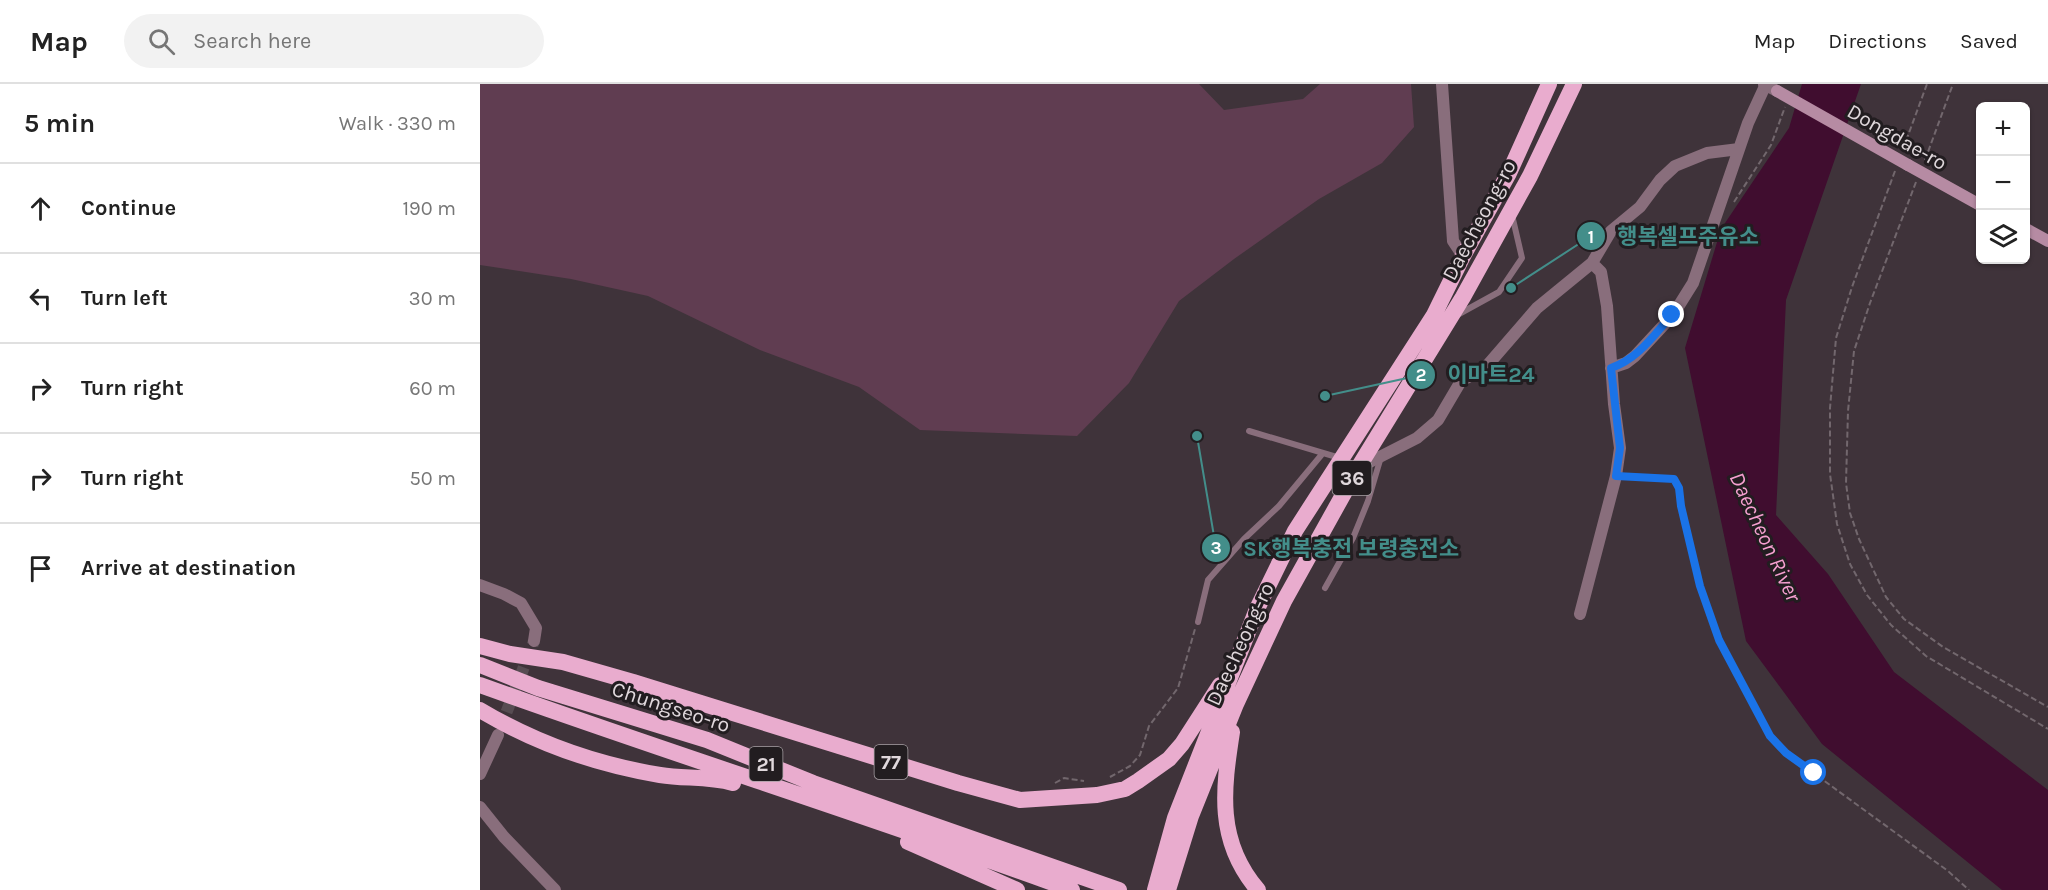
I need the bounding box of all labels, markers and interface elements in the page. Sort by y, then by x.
search box [124,14,544,68]
text: Map [30,25,88,58]
icon: search [145,25,178,58]
text: Search here [193,28,311,54]
text: Map [1754,29,1795,53]
text: Directions [1828,29,1927,53]
text: Saved [1960,29,2018,53]
street label: Dongdae-ro [1843,99,1951,175]
map controls [1976,102,2030,264]
button: + [1976,102,2030,156]
text: 5 min [24,108,95,139]
text: Walk · 330 m [339,112,456,135]
street label: Daecheong-ro [1437,156,1521,284]
button: − [1976,156,2030,210]
icon: ahead [24,192,57,225]
text: Continue [81,195,176,221]
text: 190 m [402,197,456,220]
button: layers [1976,210,2030,264]
callout: 행복셀프주유소 [1576,216,1771,256]
text: 행복셀프주유소 [1617,224,1759,250]
text: 1 [1588,226,1594,248]
icon: left [24,282,57,315]
text: Turn left [81,285,168,311]
text: 30 m [409,287,456,310]
route end [1658,301,1684,327]
callout: 이마트24 [1406,355,1547,395]
text: 이마트24 [1447,362,1535,388]
text: 2 [1416,364,1426,386]
icon: right [24,372,57,405]
text: Turn right [81,375,184,401]
text: 60 m [409,377,456,400]
road number: 36 [1332,461,1372,495]
icon: right [24,462,57,495]
text: Turn right [81,465,184,491]
text: 50 m [409,467,456,490]
water label: Daecheon River [1724,468,1807,607]
callout: SK행복충전 보령충전소 [1201,528,1471,568]
text: SK행복충전 보령충전소 [1243,536,1459,562]
text: 3 [1210,537,1222,559]
icon: arrive [24,552,57,585]
text: Arrive at destination [81,555,296,581]
street label: Daecheong-ro [1201,579,1279,709]
street label: Chungseo-ro [609,677,733,737]
road number: 77 [874,745,908,779]
road number: 21 [750,747,782,781]
route start [1800,759,1826,785]

